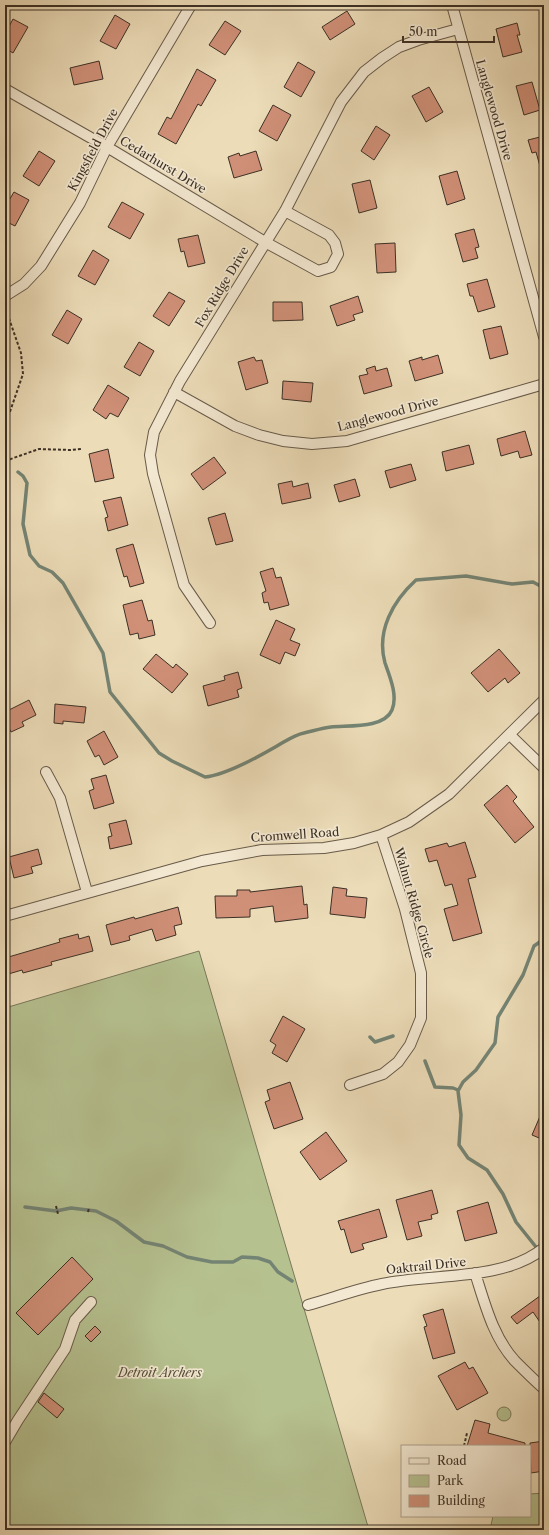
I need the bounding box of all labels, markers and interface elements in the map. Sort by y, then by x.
scale bar [403,18,494,44]
text: 50 m [409,24,438,39]
street label: Langlewood Drive [473,58,516,162]
street label: Kingsfield Drive [64,106,121,194]
street label: Cedarhurst Drive [117,133,210,196]
street label: Fox Ridge Drive [192,243,252,330]
street label: Langlewood Drive [336,393,440,434]
street label: Cromwell Road [250,824,340,845]
street label: Walnut Ridge Circle [391,845,438,960]
street label: Oaktrail Drive [385,1254,467,1277]
park label: Detroit Archers [117,1365,203,1380]
legend [401,1445,531,1517]
text: Road [437,1453,467,1468]
text: Park [437,1473,464,1488]
text: Building [437,1493,485,1508]

